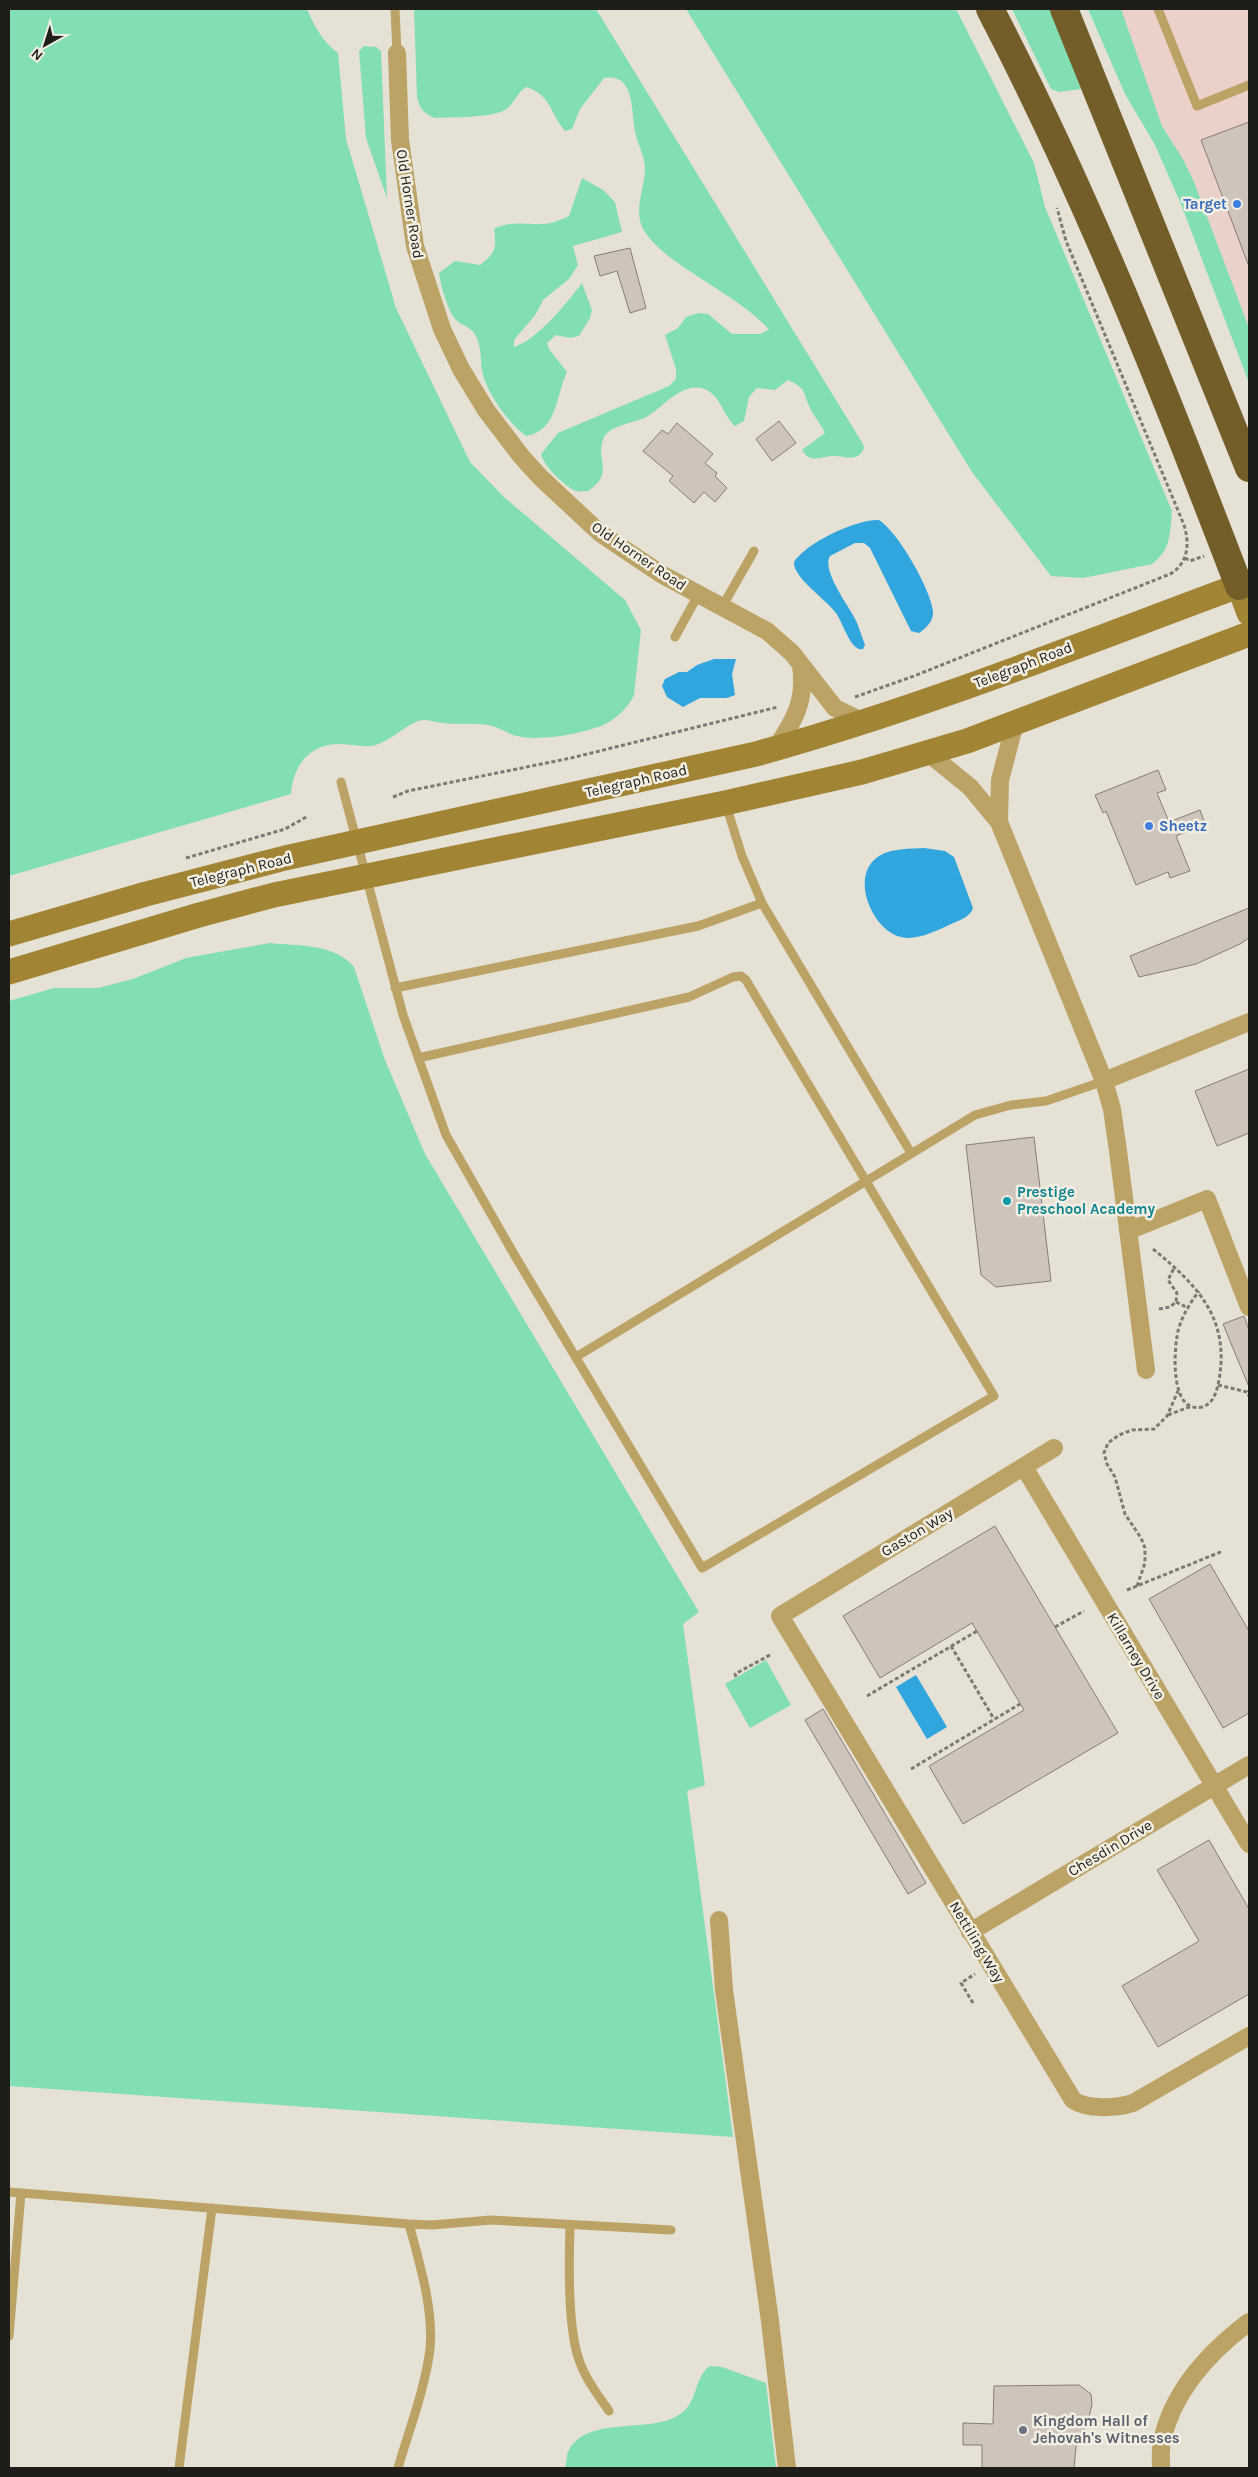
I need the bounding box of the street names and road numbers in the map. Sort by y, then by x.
street label: Old Horner Road [392,148,428,260]
street label: Old Horner Road [588,518,690,594]
street label: Telegraph Road [971,638,1075,692]
street label: Telegraph Road [583,761,689,801]
street label: Telegraph Road [188,849,294,891]
street label: Gaston Way [878,1504,956,1560]
street label: Killarney Drive [1103,1609,1169,1703]
street label: Chesdin Drive [1065,1816,1155,1880]
street label: Nettiling Way [946,1898,1008,1986]

